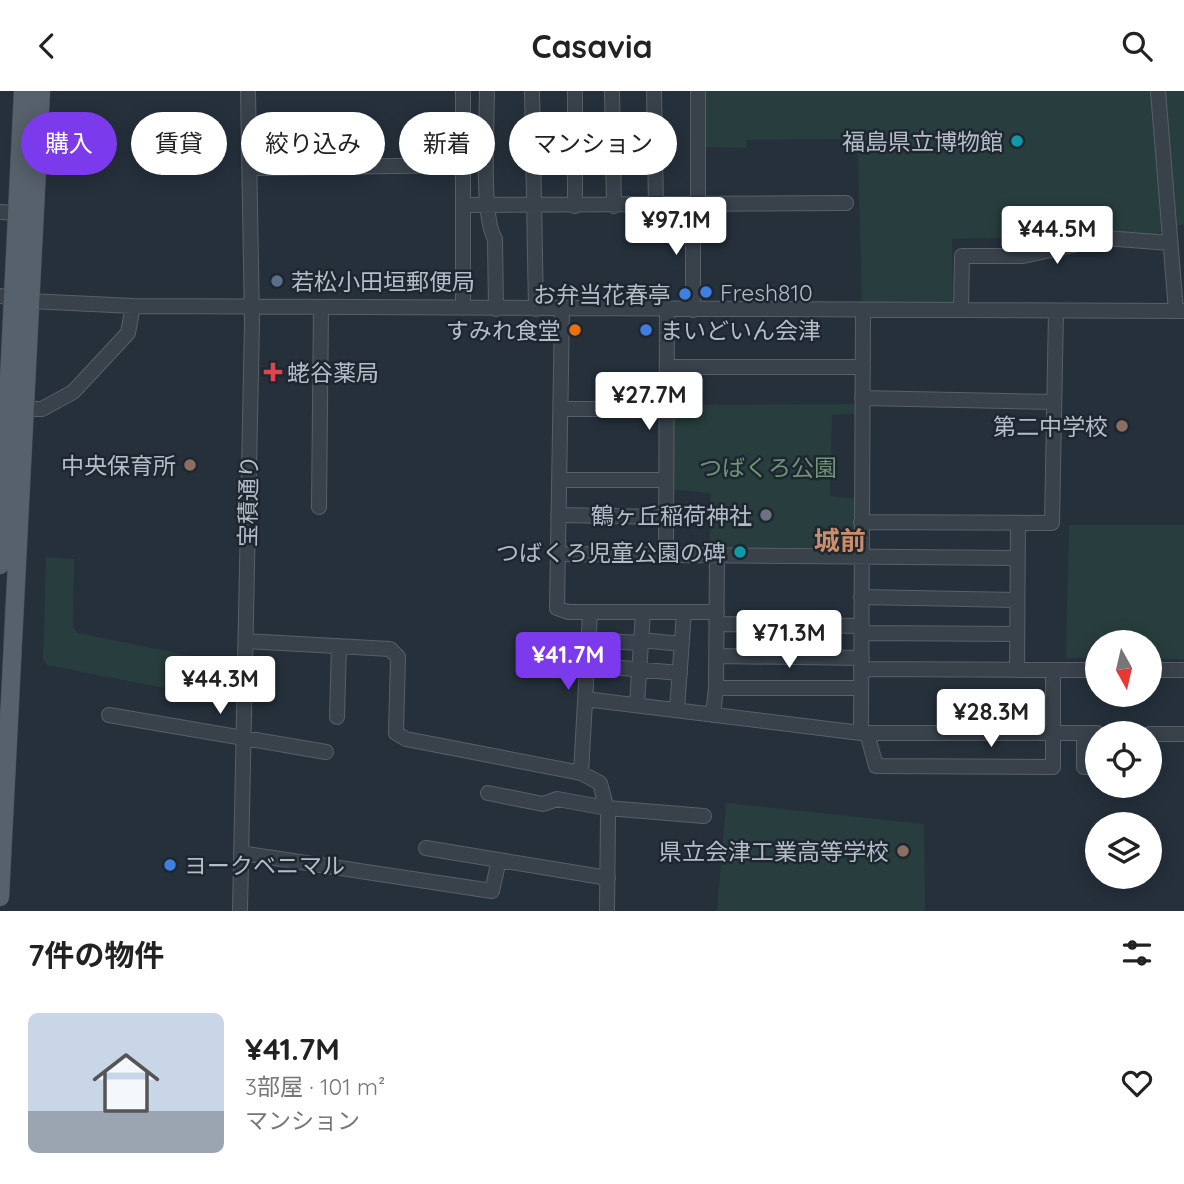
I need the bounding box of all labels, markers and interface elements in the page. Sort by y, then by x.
text: Casavia [531,26,653,66]
icon: back [28,27,66,65]
icon: search [1118,27,1156,65]
chip: 購入 [21,112,117,175]
chip: 賃貸 [131,112,227,175]
chip: 絞り込み [241,112,385,175]
chip: 新着 [399,112,495,175]
chip: マンション [509,112,677,175]
place label: 福島県立博物館 [842,127,1003,156]
marker: 福島県立博物館 [1009,133,1025,149]
pin: ¥97.1M [619,197,733,257]
text: ¥97.1M [641,205,711,234]
pin: ¥44.5M [1000,207,1114,266]
text: ¥44.5M [1018,214,1096,243]
place label: 若松小田垣郵便局 [291,267,475,296]
marker: 若松小田垣郵便局 [269,273,285,289]
place label: Fresh810 [720,278,813,307]
place label: お弁当花春亭 [533,280,671,309]
marker: Fresh810 [698,284,714,300]
marker: お弁当花春亭 [677,286,693,302]
place label: すみれ食堂 [446,316,561,345]
place label: まいどいん会津 [660,316,821,345]
marker: すみれ食堂 [567,322,583,338]
marker: まいどいん会津 [638,322,654,338]
place label: 蛯谷薬局 [287,358,379,387]
marker: 蛯谷薬局 [265,364,281,380]
pin: ¥27.7M [592,373,706,432]
text: ¥27.7M [611,380,687,409]
place label: 第二中学校 [993,412,1108,441]
marker: 第二中学校 [1114,418,1130,434]
place label: 中央保育所 [61,451,176,480]
park label: つばくろ公園 [699,453,837,482]
street label: 宝積通り [233,455,263,547]
marker: 中央保育所 [182,457,198,473]
place label: 鶴ヶ丘稲荷神社 [591,501,752,530]
marker: 鶴ヶ丘稲荷神社 [758,507,774,523]
district label: 城前 [814,524,866,557]
place label: つばくろ児童公園の碑 [496,538,726,567]
marker: つばくろ児童公園の碑 [732,544,748,560]
pin: ¥71.3M [732,611,846,670]
text: ¥71.3M [752,618,826,647]
north arrow [1085,630,1162,707]
map controls [1085,630,1162,889]
pin: ¥41.7M [511,633,625,692]
text: ¥41.7M [532,640,604,669]
pin: ¥44.3M [163,657,277,716]
text: ¥44.3M [181,664,259,693]
pin: ¥28.3M [934,689,1048,749]
text: ¥28.3M [953,697,1029,726]
button: locate [1085,721,1162,798]
button: layers [1085,812,1162,889]
place label: 県立会津工業高等学校 [659,837,889,866]
marker: 県立会津工業高等学校 [895,843,911,859]
place label: ヨークベニマル [184,851,345,880]
marker: ヨークベニマル [162,857,178,873]
icon: filters [1118,934,1156,972]
text: 7件の物件 [28,936,164,974]
text: ¥41.7M [245,1030,340,1068]
icon: home [84,1041,168,1125]
icon: heart [1118,1064,1156,1102]
text: 3部屋 · 101 m² [245,1072,385,1101]
text: マンション [245,1106,360,1135]

